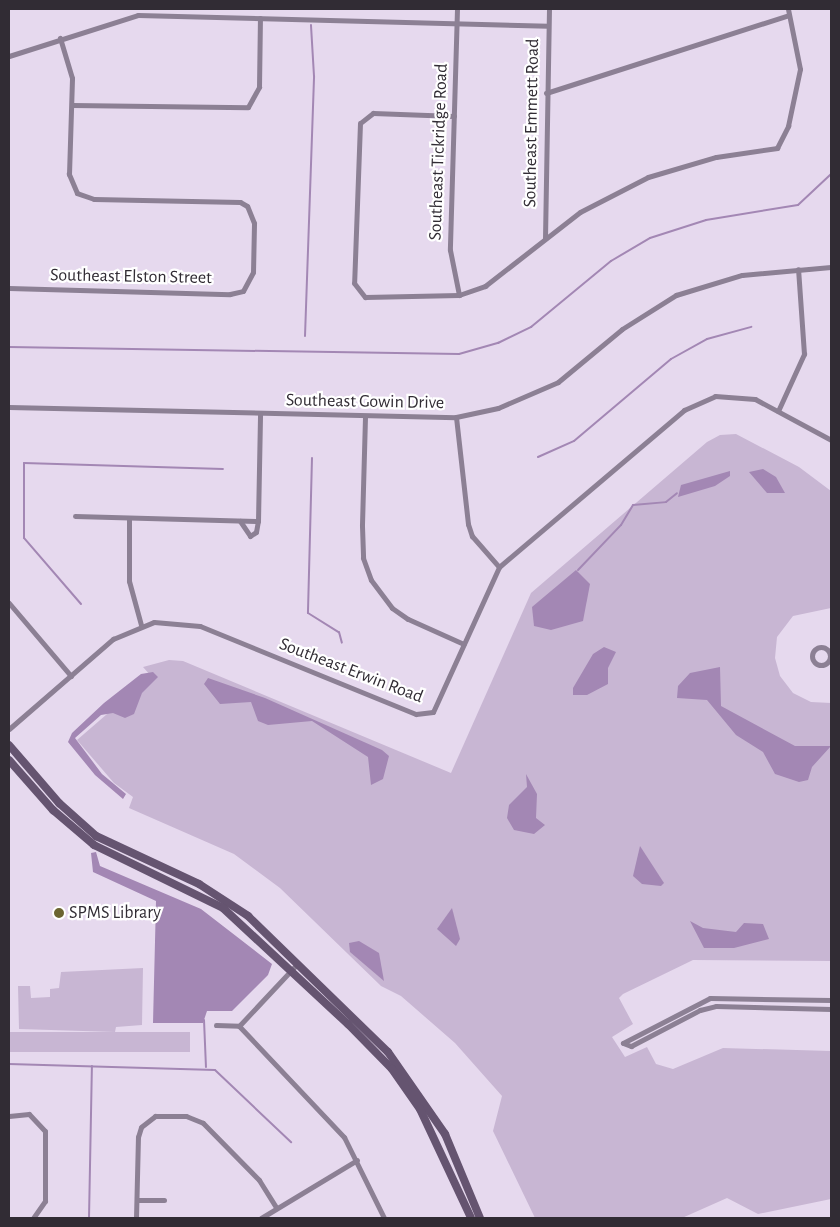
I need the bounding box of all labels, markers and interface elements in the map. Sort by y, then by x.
street label: Southeast Emmett Road [520,38,544,208]
street label: Southeast Tickridge Road [425,63,453,241]
street label: Southeast Elston Street [50,265,212,289]
street label: Southeast Gowin Drive [286,390,444,414]
street label: Southeast Erwin Road [276,634,426,708]
place label: SPMS Library [69,902,161,924]
marker: SPMS Library [53,907,65,919]

